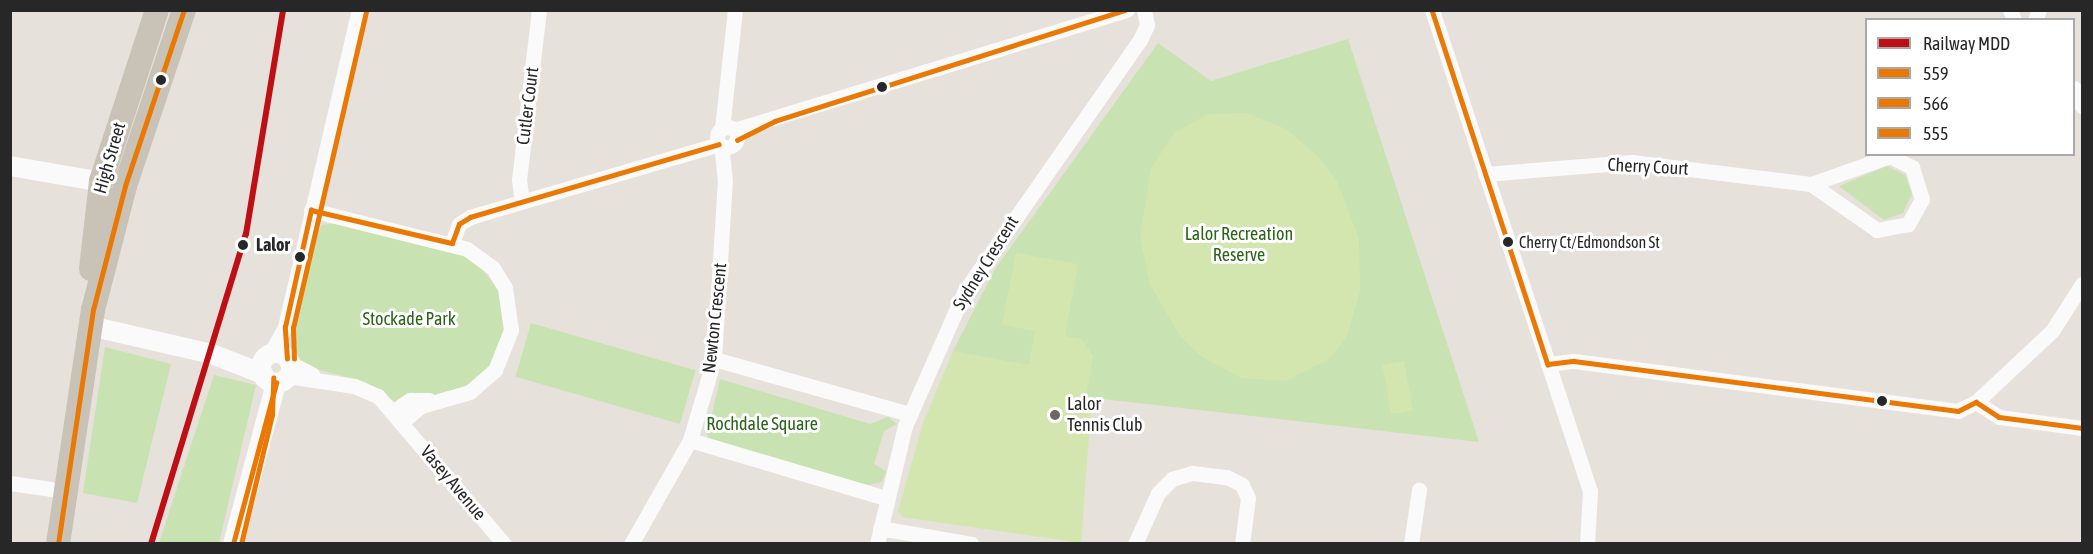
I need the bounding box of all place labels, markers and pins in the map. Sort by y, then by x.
unlabelled marker [155,74,167,86]
unlabelled marker [876,81,888,93]
place label: Cherry Ct/Edmondson St [1519,232,1660,252]
place label: Lalor [256,234,290,256]
marker: Lalor [234,236,252,254]
marker: Cherry Ct/Edmondson St [1502,236,1514,248]
unlabelled marker [294,251,306,263]
place label: Lalor Tennis Club [1067,394,1143,436]
unlabelled marker [1876,395,1888,407]
marker: Lalor Tennis Club [1048,408,1062,422]

